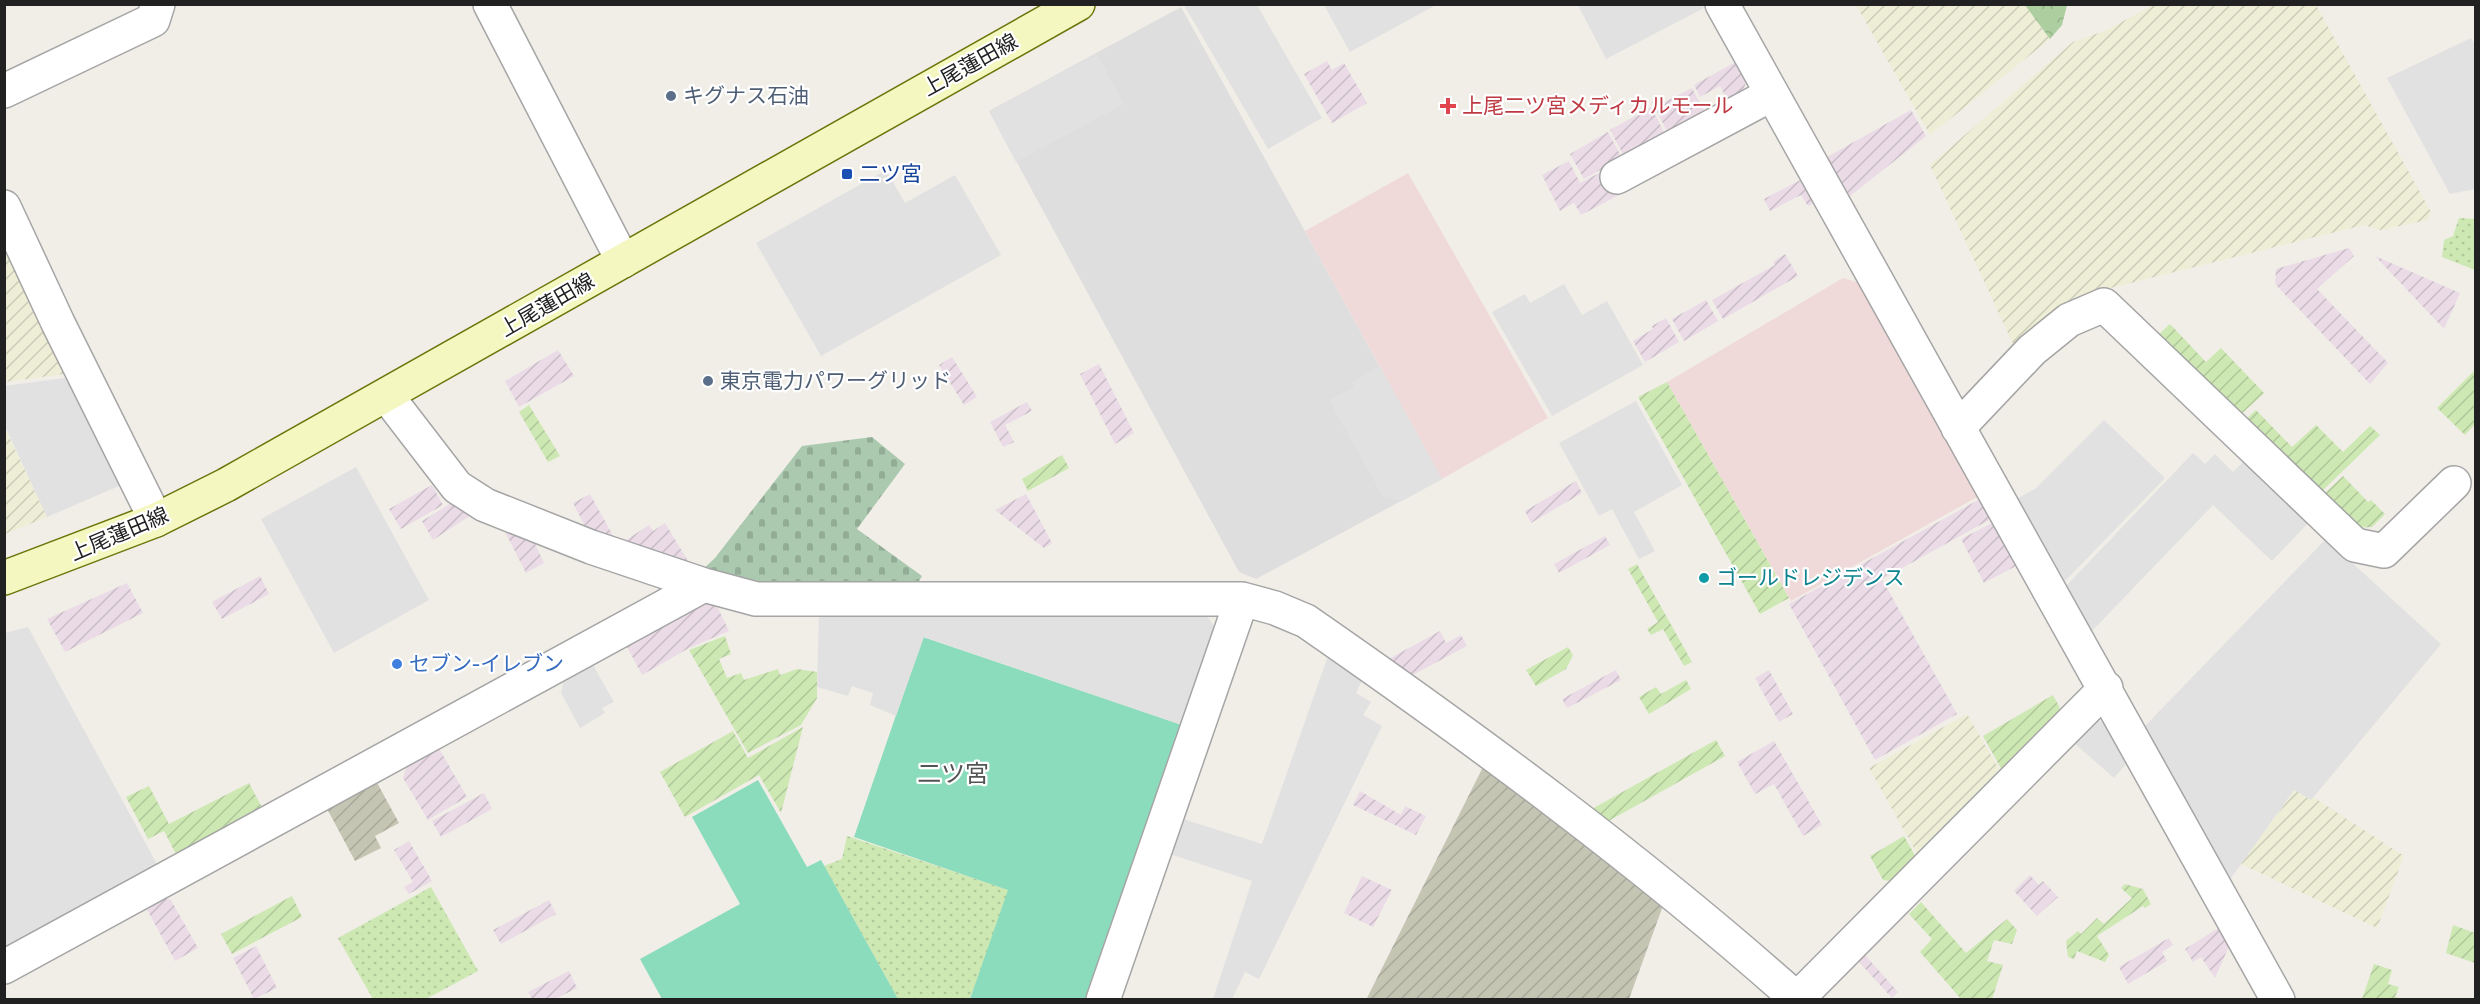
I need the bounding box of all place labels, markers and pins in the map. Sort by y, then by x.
place label: キグナス石油 [683,82,809,108]
marker: キグナス石油 [664,89,678,103]
place label: 上尾二ツ宮メディカルモール [1462,92,1734,118]
marker: 上尾二ツ宮メディカルモール [1439,97,1457,115]
place label: 二ツ宮 [859,160,922,186]
marker: 二ツ宮 [840,167,854,181]
place label: 東京電力パワーグリッド [720,367,951,393]
marker: 東京電力パワーグリッド [701,374,715,388]
place label: ゴールドレジデンス [1716,564,1905,590]
marker: ゴールドレジデンス [1697,571,1711,585]
place label: セブン-イレブン [409,650,564,676]
marker: セブン-イレブン [390,657,404,671]

